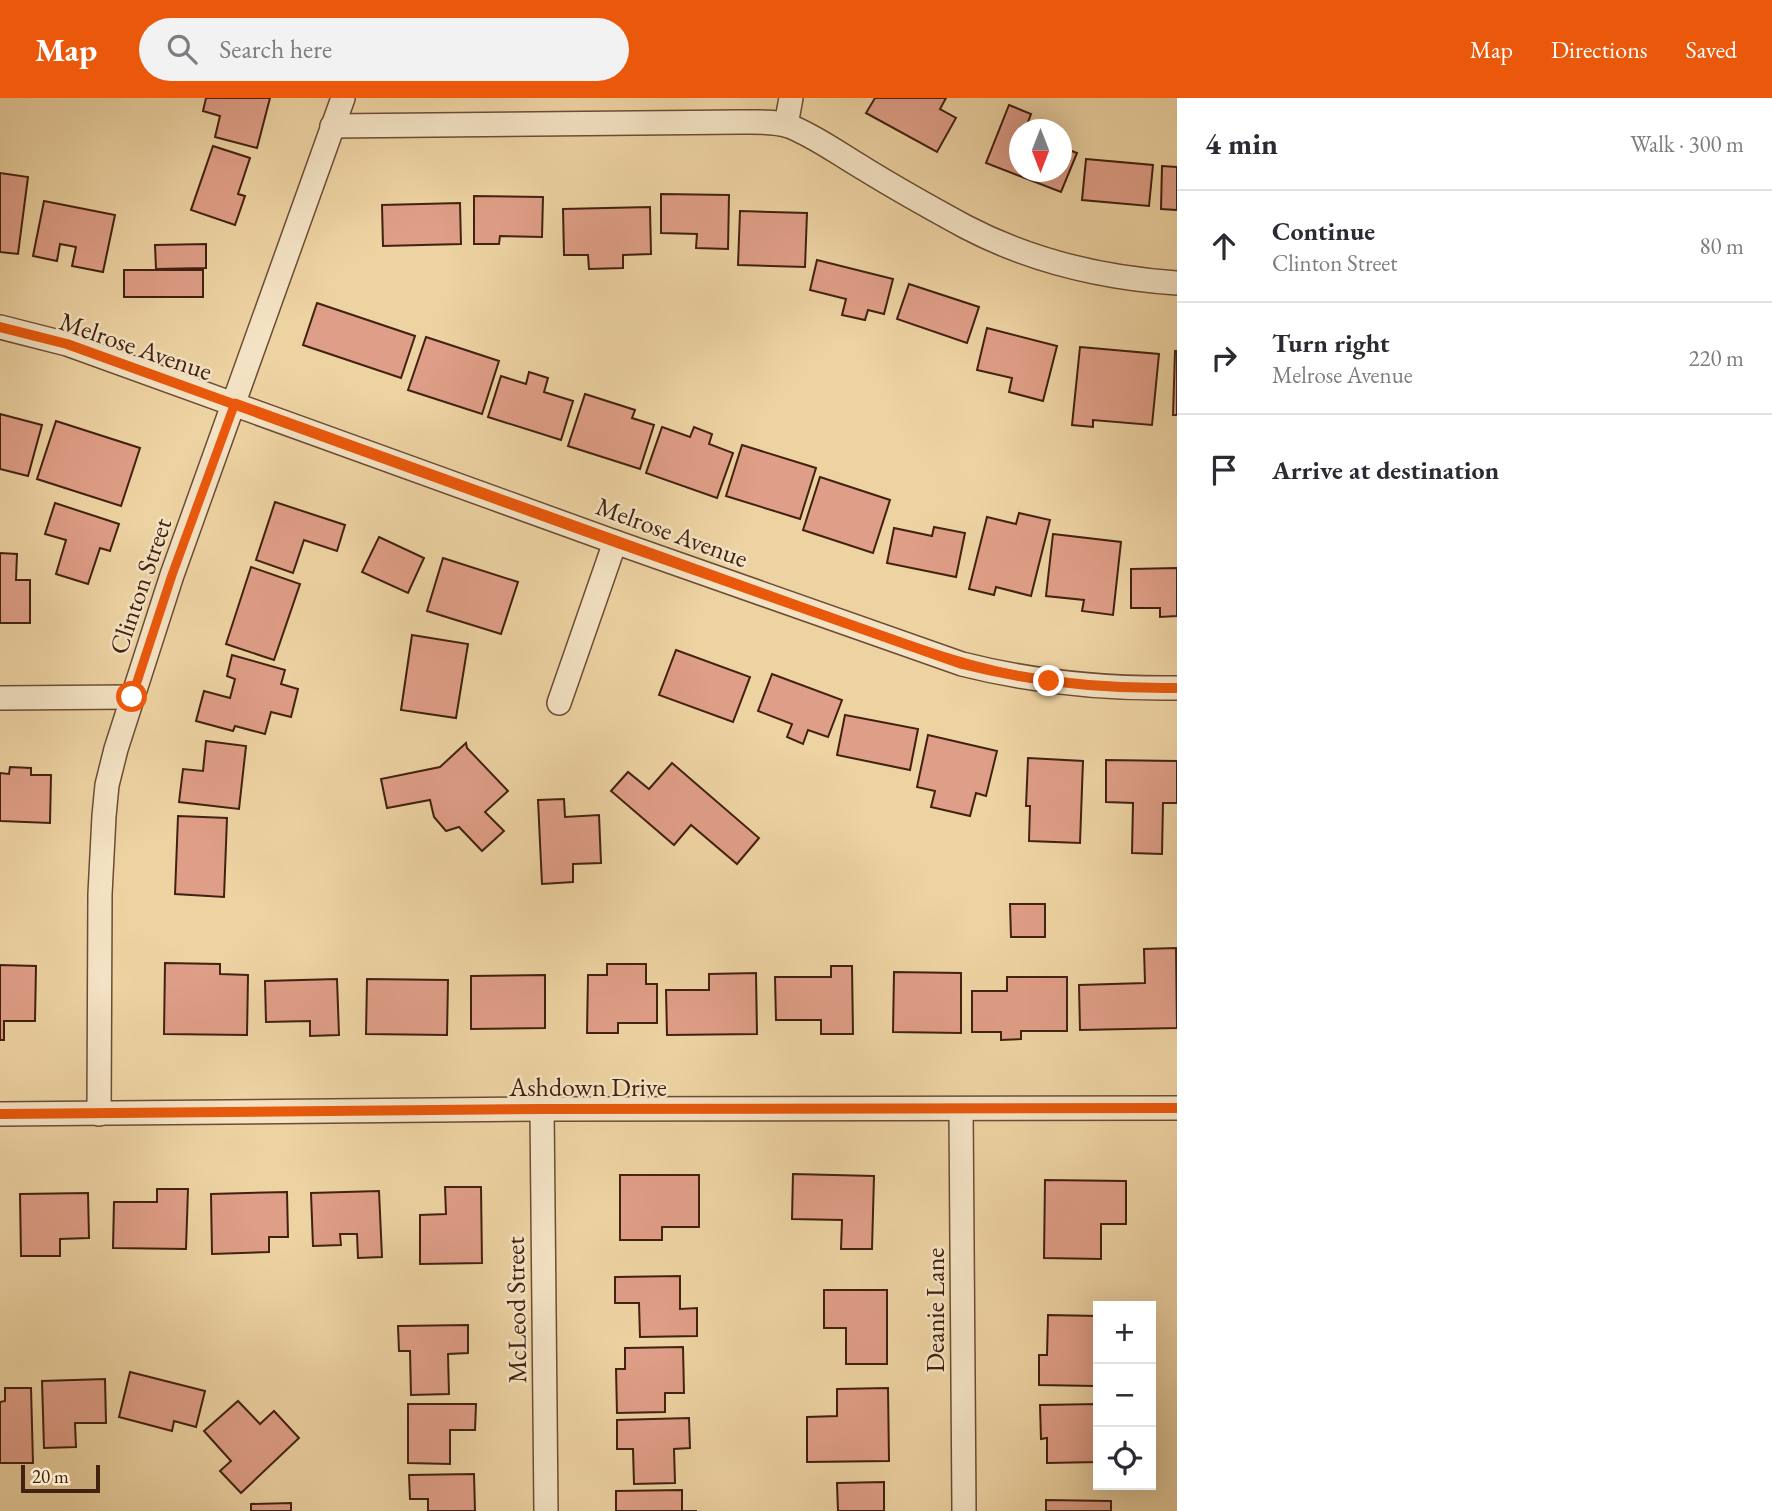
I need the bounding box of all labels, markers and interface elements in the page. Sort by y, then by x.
search box [139,18,629,81]
text: Map [35,28,97,71]
icon: search [163,30,201,68]
text: Search here [219,32,332,66]
text: Map [1470,34,1513,65]
text: Directions [1551,34,1648,65]
text: Saved [1686,34,1737,65]
north arrow [1009,119,1072,182]
text: 4 min [1205,124,1278,163]
text: Walk · 300 m [1630,129,1744,159]
text: Continue [1272,214,1375,248]
icon: ahead [1205,227,1243,265]
text: 80 m [1699,231,1744,261]
text: Clinton Street [1272,248,1398,278]
street label: Melrose Avenue [55,304,217,388]
text: Turn right [1272,326,1390,360]
icon: right [1205,339,1243,377]
text: 220 m [1688,343,1744,373]
text: Melrose Avenue [1272,360,1413,390]
icon: arrive [1205,451,1243,489]
text: Arrive at destination [1272,453,1499,487]
street label: Melrose Avenue [591,489,753,575]
street label: Clinton Street [101,513,179,659]
route end [1033,665,1064,696]
route start [116,681,147,712]
street label: Ashdown Drive [508,1070,667,1104]
street label: McLeod Street [498,1236,534,1384]
street label: Deanie Lane [918,1248,952,1372]
map controls [1093,1301,1156,1490]
button: + [1093,1301,1156,1364]
button: − [1093,1364,1156,1427]
button: locate [1093,1427,1156,1490]
scale bar [21,1462,100,1494]
text: 20 m [32,1464,69,1489]

